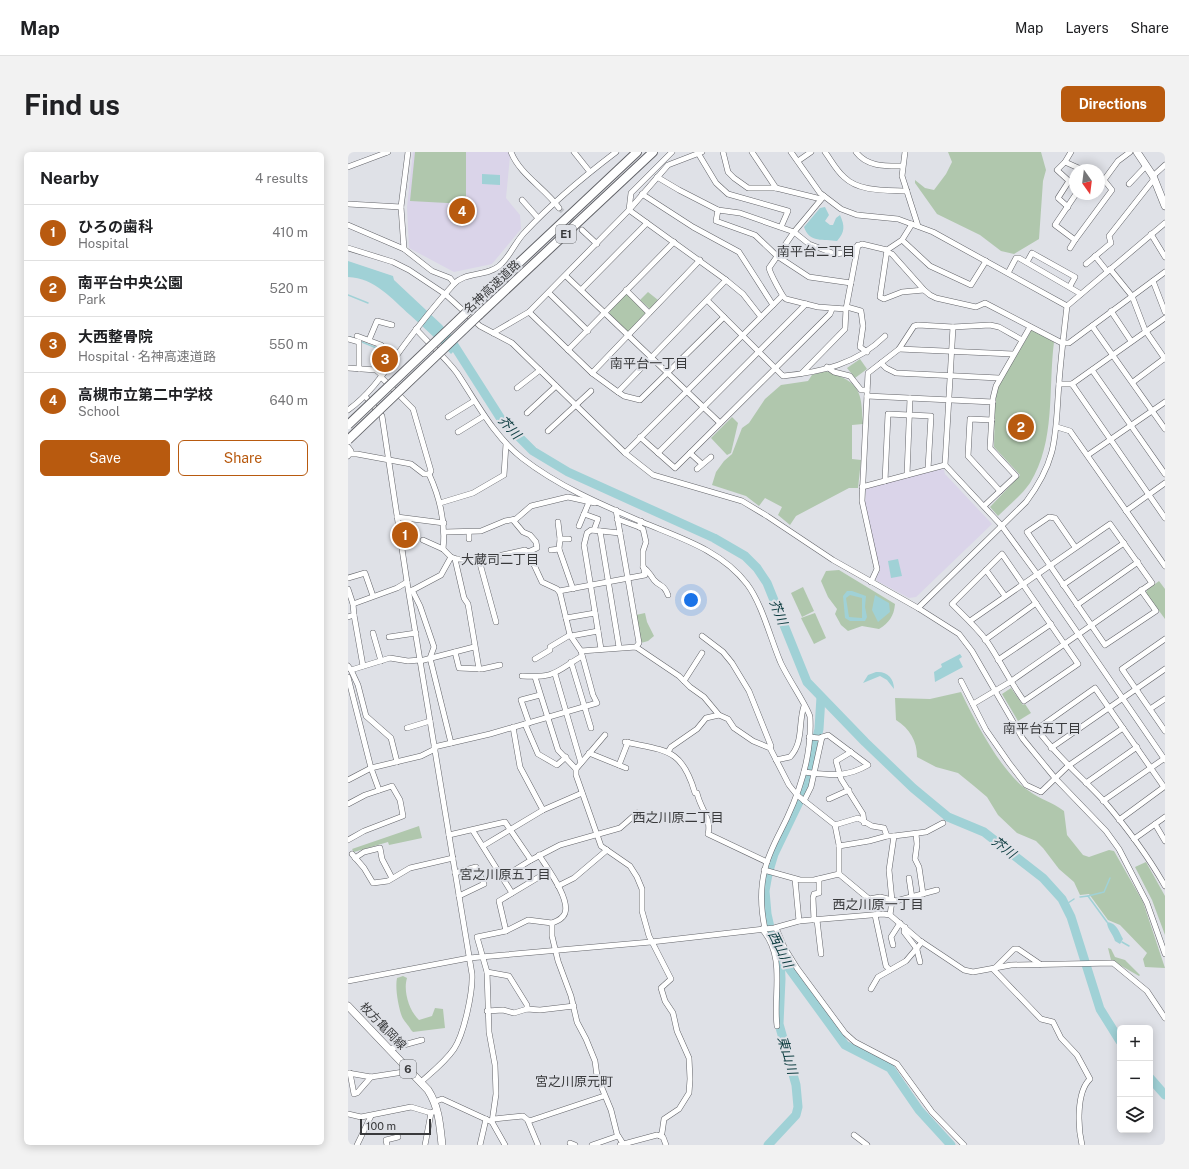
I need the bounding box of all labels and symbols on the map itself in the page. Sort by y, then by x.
north arrow [1069,164,1105,200]
pin: 4 [449,196,475,226]
road number: E1 [556,225,576,243]
district label: 南平台二丁目 [777,244,855,259]
street label: 名神高速道路 [461,257,523,317]
pin: 3 [372,344,398,374]
district label: 南平台一丁目 [610,356,688,371]
pin: 2 [1008,412,1034,442]
water label: 芥川 [495,413,525,443]
pin: 1 [392,520,418,550]
district label: 大蔵司二丁目 [461,552,539,567]
your location [681,590,701,610]
water label: 芥川 [767,597,791,629]
district label: 南平台五丁目 [1003,721,1081,736]
district label: 西之川原二丁目 [632,810,724,825]
water label: 芥川 [989,833,1020,863]
district label: 宮之川原五丁目 [459,867,551,882]
district label: 西之川原一丁目 [832,897,924,912]
water label: 西山川 [765,928,797,972]
street label: 枚方亀岡線 [357,1000,409,1052]
water label: 東山川 [775,1034,801,1078]
road number: 6 [400,1060,416,1078]
district label: 宮之川原元町 [535,1074,613,1089]
scale bar [360,1117,431,1136]

